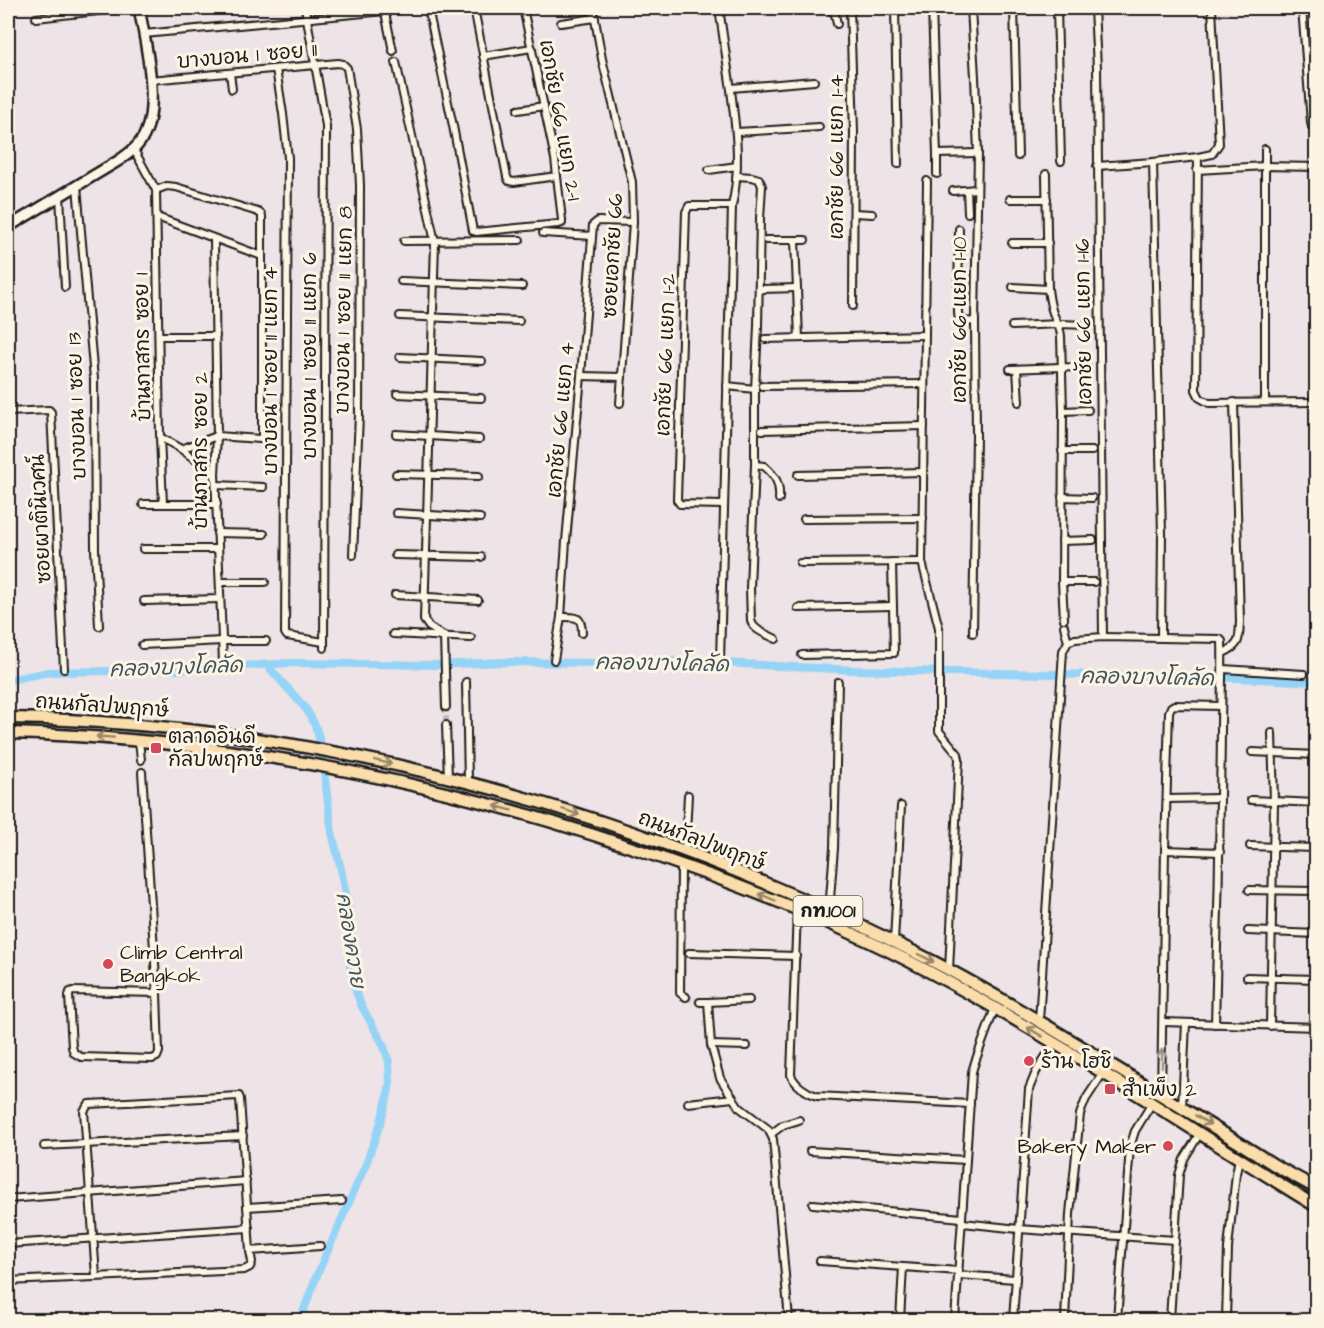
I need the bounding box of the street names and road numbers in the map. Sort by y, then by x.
street label: บางบอน 1 ซอย 11 [176,36,319,76]
street label: เอกชัย 66 แยก 2-1 [532,37,588,203]
street label: เอกชัย 66 แยก 1-4 [823,74,851,240]
street label: ซอยเอกชัย 66 [596,192,630,320]
street label: บางบอน 1 ซอย 11 แยก 8 [328,206,360,414]
street label: เอกชัย 66 แยก 1-10 [946,236,974,403]
street label: เอกชัย 66 แยก 1-16 [1069,238,1099,406]
street label: บางบอน 1 ซอย 11 แยก 6 [296,252,324,460]
street label: บางบอน 1 ซอย 11 แยก 4 [257,266,285,475]
street label: บ้านภาสกร ซอย 1 [128,272,158,422]
street label: เอกชัย 66 แยก 1-2 [649,272,683,437]
street label: บางบอน 1 ซอย 13 [60,332,94,480]
street label: เอกชัย 66 แยก 4 [540,340,582,499]
street label: บ้านภาสกร ซอย 2 [187,372,215,530]
street label: ซอยผาตินิเวศน์ [24,454,58,584]
street label: ถนนกัลปพฤกษ์ [34,687,170,725]
street label: ถนนกัลปพฤกษ์ [634,804,770,878]
road number: กท.1001 [794,896,862,926]

